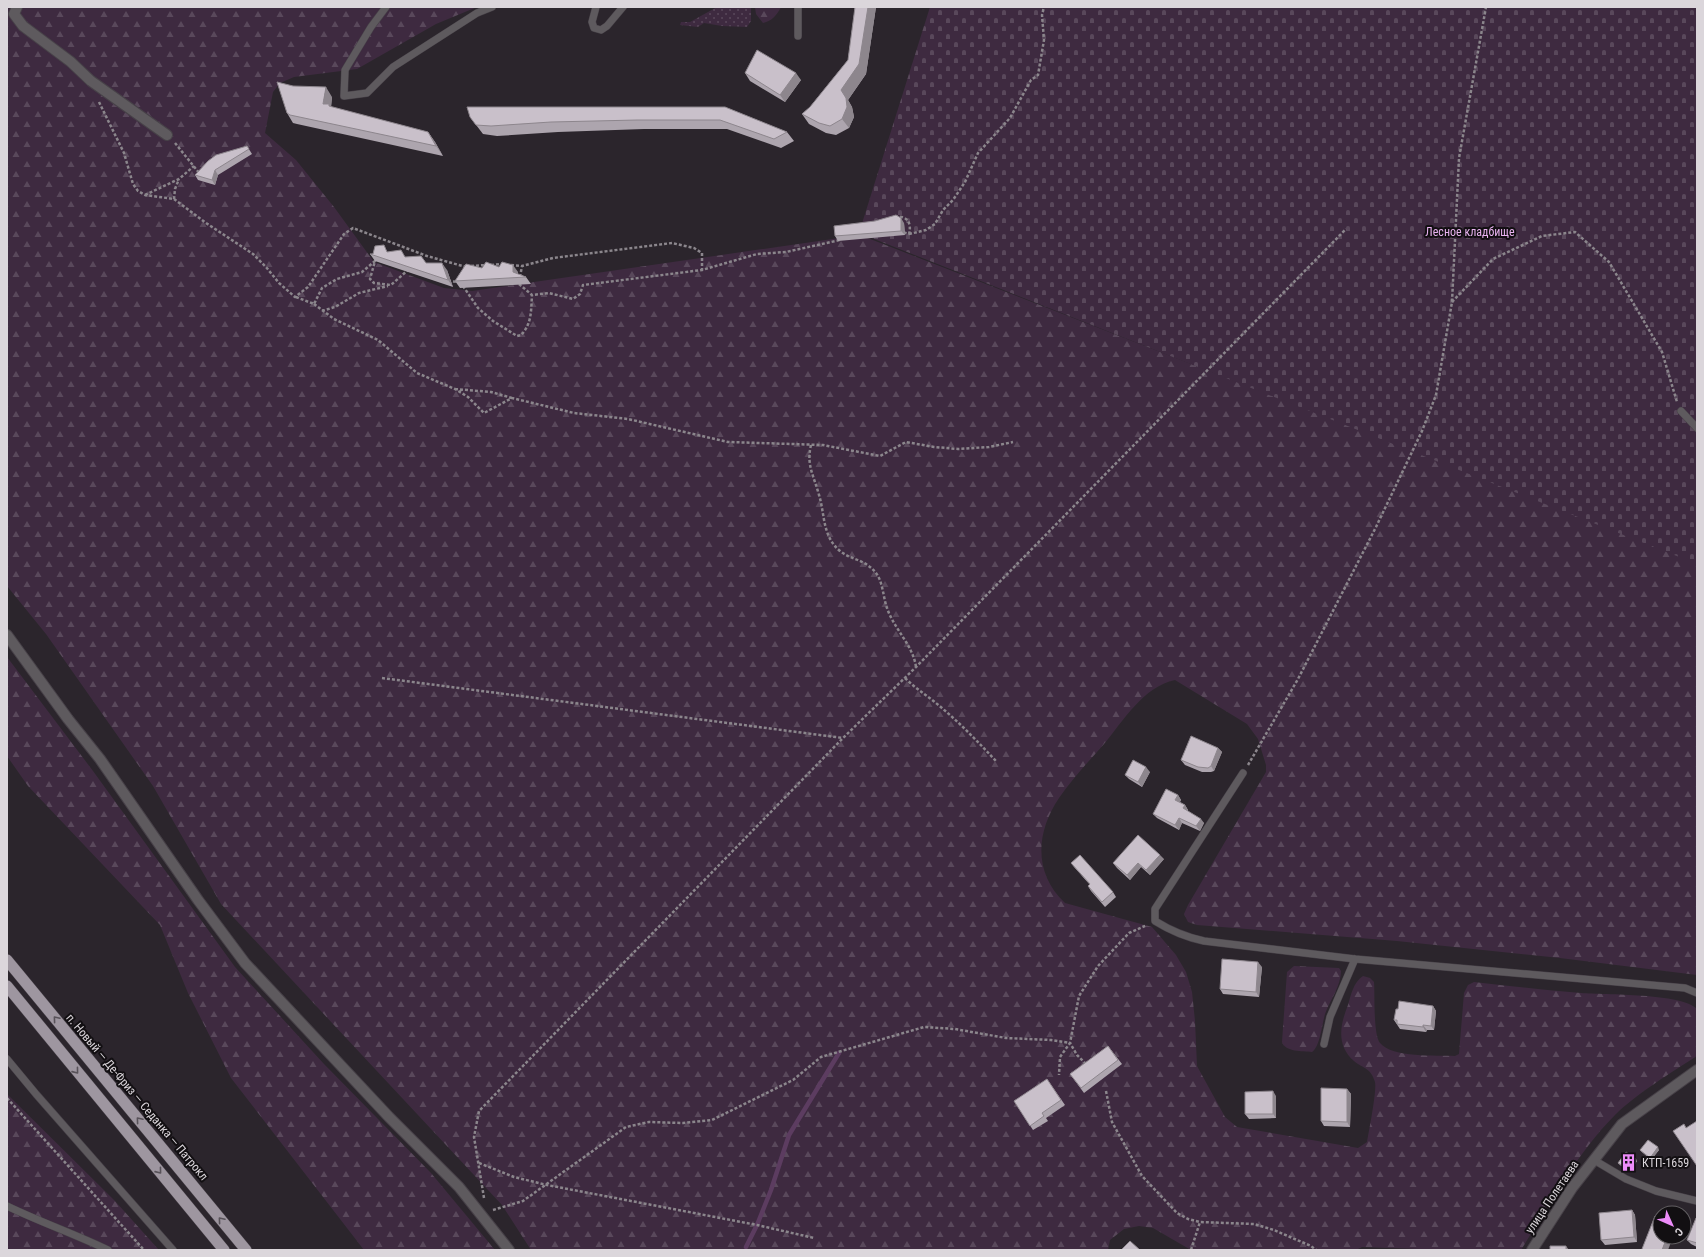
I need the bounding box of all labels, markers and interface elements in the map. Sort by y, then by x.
park label: Лесное кладбище [1425,225,1515,239]
street label: п. Новый — Де-Фриз — Седанка — Патрокл [63,1011,211,1183]
one-way arrow [54,1017,61,1024]
one-way arrow [72,1066,79,1073]
one-way arrow [136,1117,143,1124]
building icon: КТП-1659 [1619,1153,1639,1173]
place label: КТП-1659 [1642,1156,1689,1170]
street label: улица Полетаева [1522,1158,1582,1236]
one-way arrow [154,1166,161,1174]
north arrow [1652,1205,1692,1245]
one-way arrow [219,1217,226,1225]
text: С [1672,1225,1686,1239]

